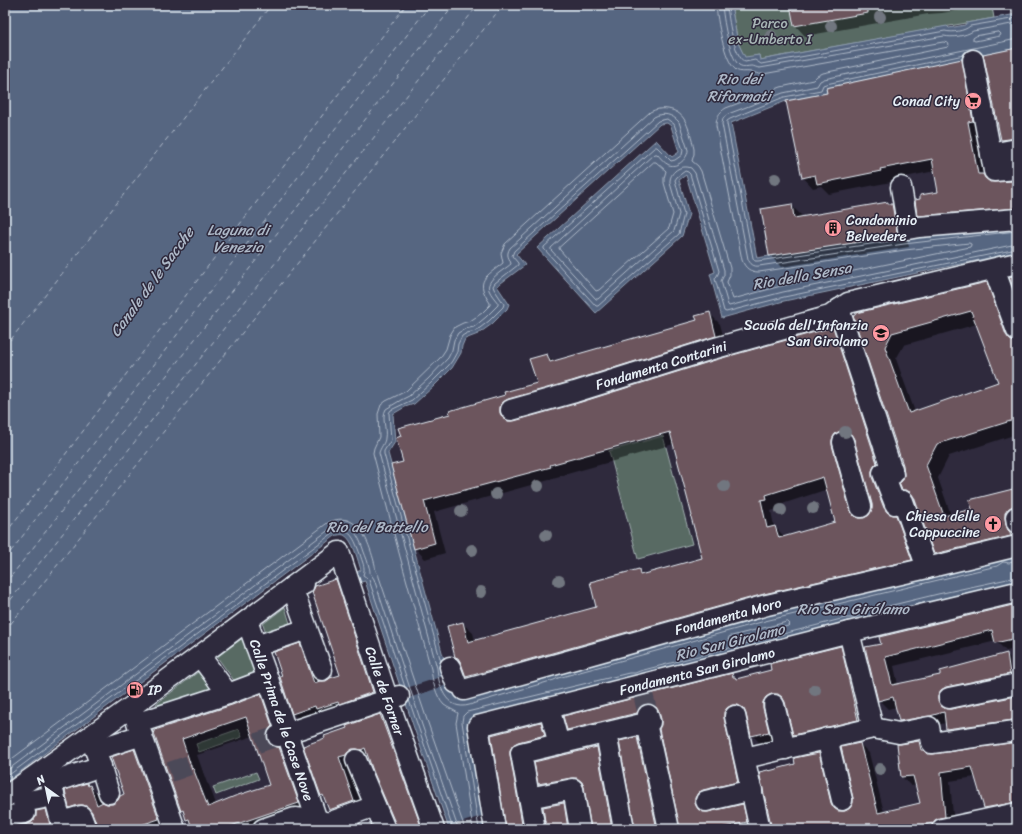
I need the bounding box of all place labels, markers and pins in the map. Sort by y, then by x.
place label: Conad City [893,89,961,114]
supermarket icon: Conad City [963,91,983,111]
place label: Condominio Belvedere [846,208,917,249]
building icon: Condominio Belvedere [823,218,843,238]
place label: Scuola dell'Infanzia San Girolamo [744,313,868,354]
school or university icon: Scuola dell'Infanzia San Girolamo [871,323,891,343]
place label: Chiesa delle Cappuccine [906,504,980,545]
church icon: Chiesa delle Cappuccine [983,514,1003,534]
place label: IP [147,678,163,703]
fuel station icon: IP [125,680,145,700]

